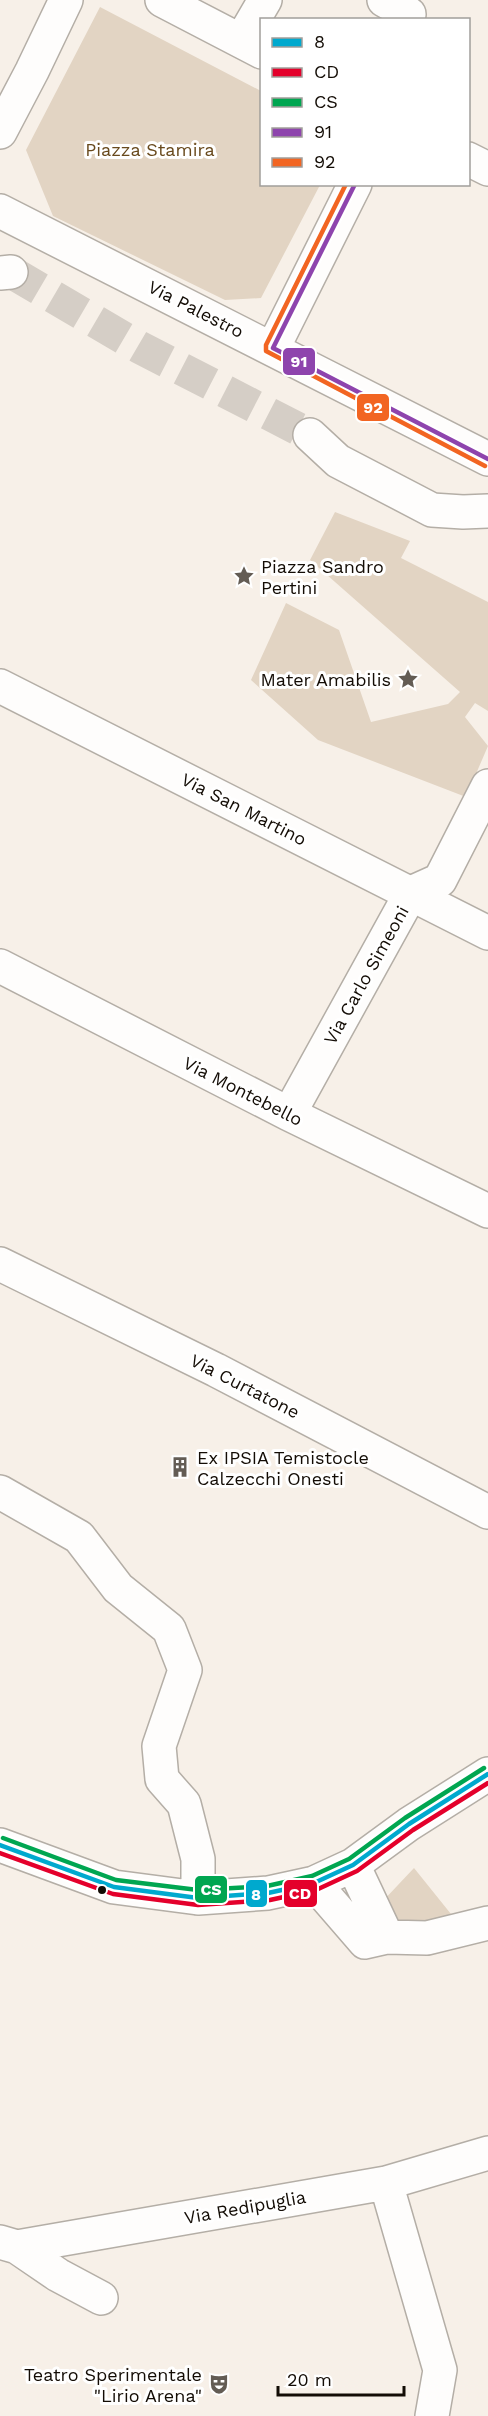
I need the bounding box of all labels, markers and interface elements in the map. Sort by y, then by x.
legend [260,18,470,186]
text: 8 [314,31,325,52]
text: CD [314,61,339,82]
text: CS [314,91,338,112]
text: 91 [314,121,332,142]
park label: Piazza Stamira [85,139,215,160]
text: 92 [314,151,336,172]
street label: Via Palestro [145,276,247,342]
line badge: 91 [282,347,316,376]
text: 91 [291,352,307,371]
line badge: 92 [356,393,390,422]
text: 92 [363,398,383,417]
place label: Piazza Sandro Pertini [261,556,384,598]
place icon: Piazza Sandro Pertini [232,564,256,588]
place icon: Mater Amabilis [396,667,420,691]
place label: Mater Amabilis [261,669,391,690]
street label: Via San Martino [178,768,310,850]
street label: Via Carlo Simeoni [319,902,413,1048]
street label: Via Montebello [180,1052,306,1130]
street label: Via Curtatone [187,1349,303,1423]
place label: Ex IPSIA Temistocle Calzecchi Onesti [197,1447,369,1489]
building icon: Ex IPSIA Temistocle Calzecchi Onesti [168,1455,192,1479]
line badge: CS [194,1875,228,1904]
line badge: 8 [245,1879,268,1908]
line badge: CD [283,1879,318,1908]
text: CS [200,1880,222,1899]
unlabelled marker [96,1884,108,1896]
text: CD [289,1884,311,1903]
text: 8 [251,1885,261,1904]
street label: Via Redipuglia [183,2186,307,2228]
scale bar [278,2359,404,2397]
place label: Teatro Sperimentale "Lirio Arena" [24,2364,202,2406]
text: 20 m [287,2369,332,2390]
theatre icon: Teatro Sperimentale "Lirio Arena" [207,2372,231,2396]

